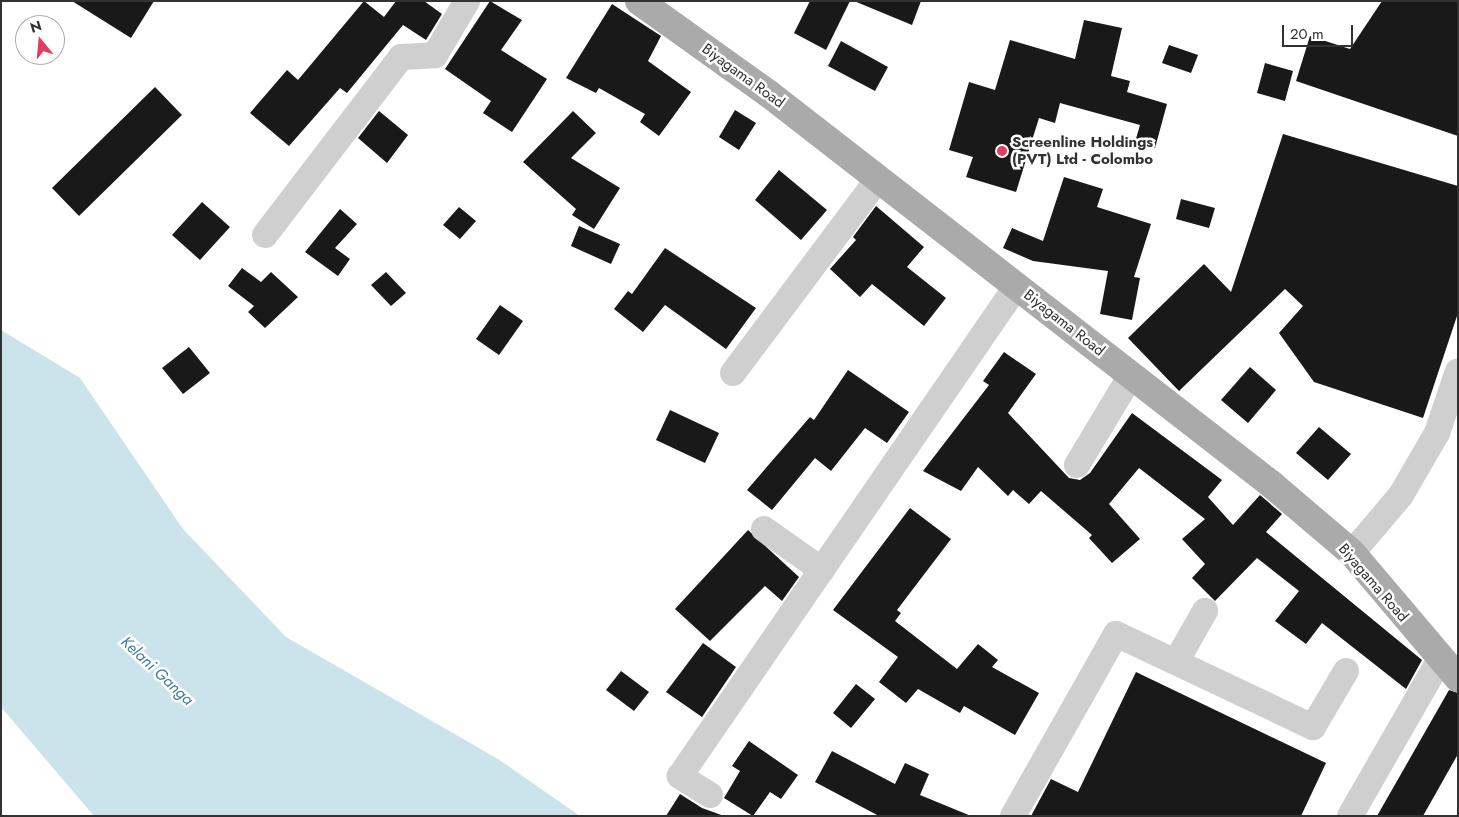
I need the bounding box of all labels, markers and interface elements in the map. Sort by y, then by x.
north arrow [15,15,65,65]
text: N [28,15,44,38]
scale bar [1284,15,1355,47]
text: 20 m [1290,23,1324,45]
street label: Biyagama Road [698,40,788,112]
place label: Screenline Holdings (PVT) Ltd - Colombo [1012,133,1153,168]
marker: Screenline Holdings (PVT) Ltd - Colombo [996,145,1008,157]
street label: Biyagama Road [1020,286,1108,360]
street label: Biyagama Road [1334,540,1412,626]
water label: Kelani Ganga [117,632,197,710]

